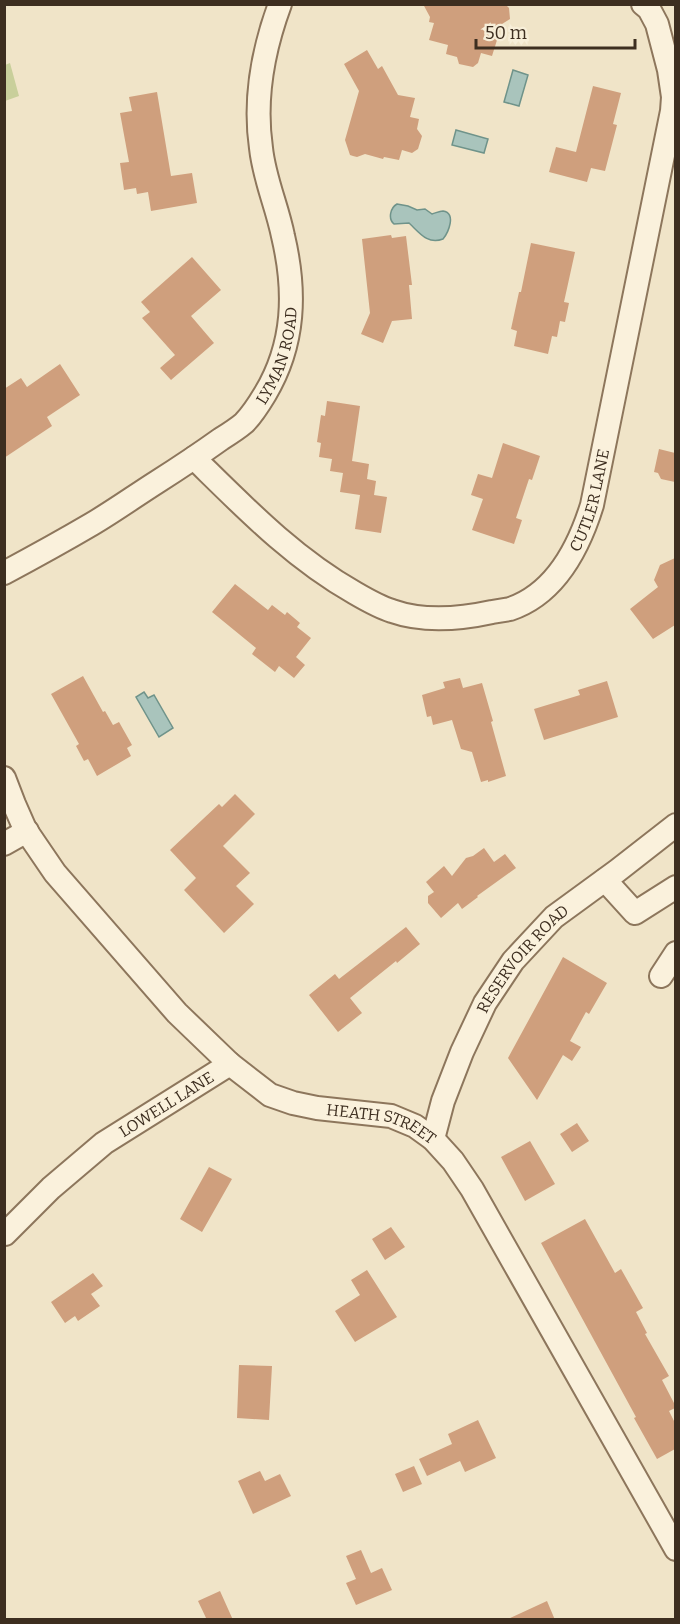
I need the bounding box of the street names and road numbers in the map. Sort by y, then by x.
street label: LYMAN ROAD [252,306,300,408]
street label: CUTLER LANE [565,447,613,554]
street label: RESERVOIR ROAD [472,900,572,1016]
street label: LOWELL LANE [115,1067,217,1141]
street label: HEATH STREET [325,1100,440,1148]

